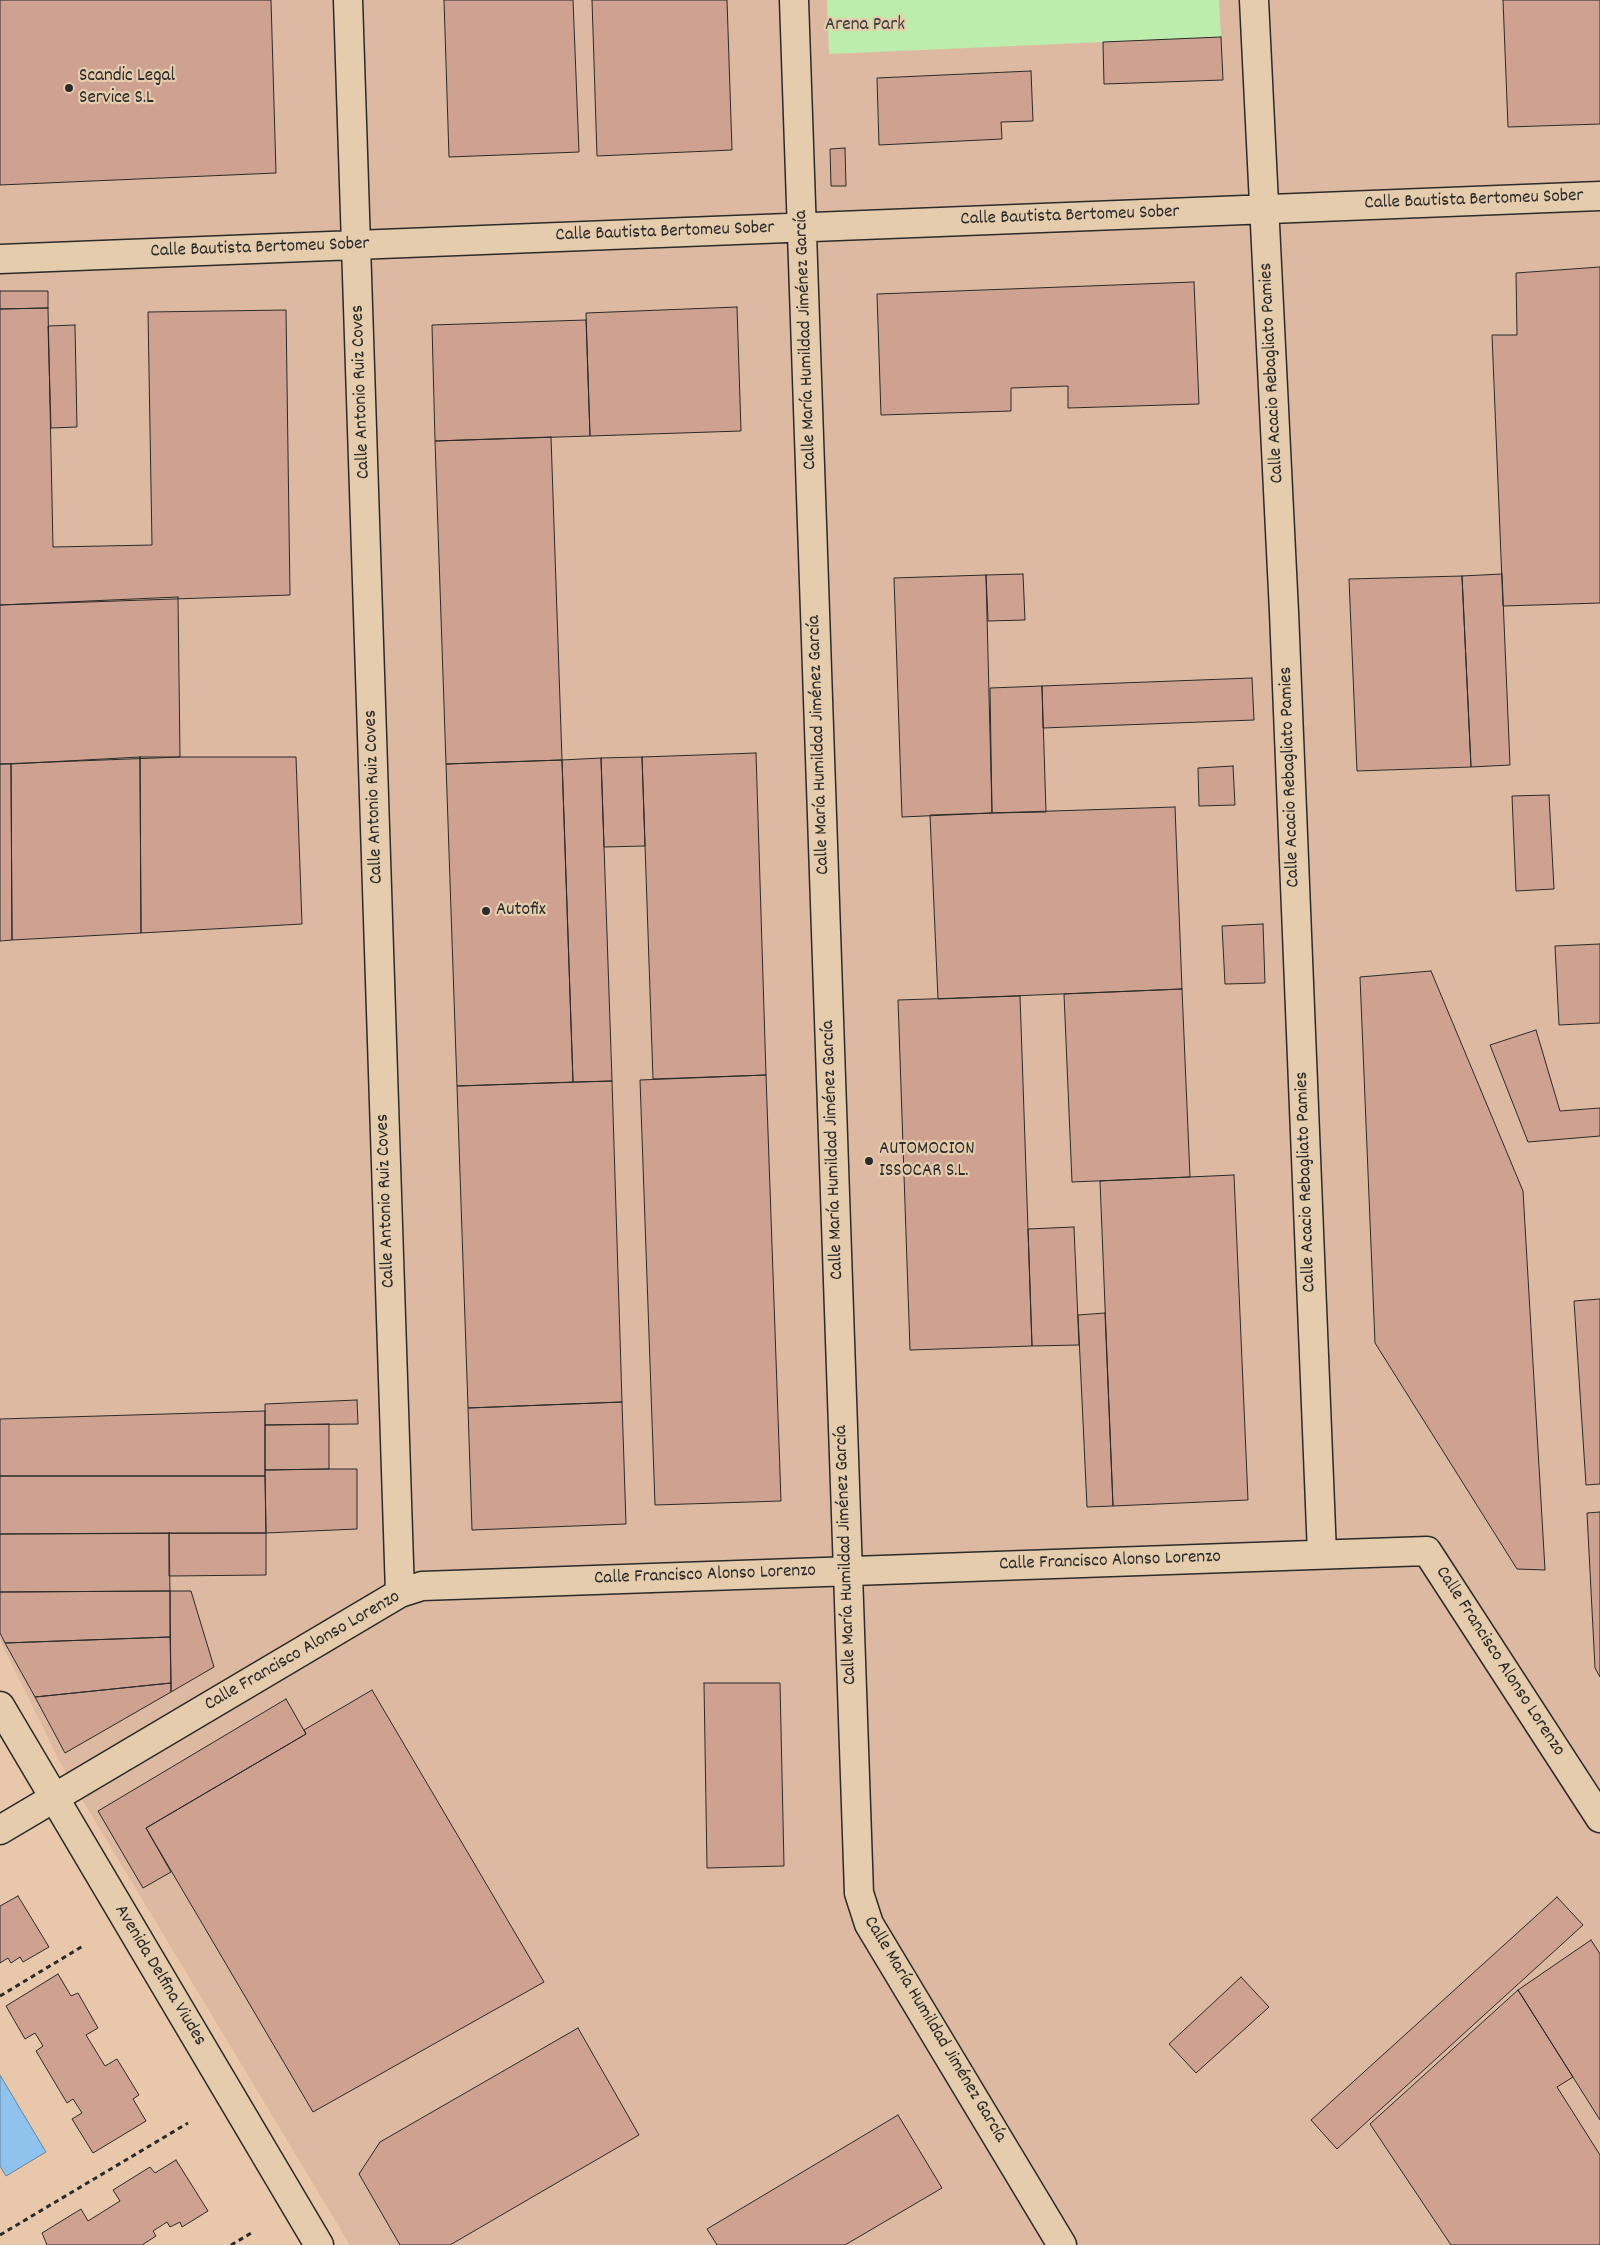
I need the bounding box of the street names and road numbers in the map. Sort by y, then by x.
street label: Calle Bautista Bertomeu Sober [1364,186,1584,216]
street label: Calle Bautista Bertomeu Sober [960,202,1180,232]
street label: Calle María Humildad Jiménez García [791,210,823,470]
street label: Calle Bautista Bertomeu Sober [555,218,775,248]
street label: Calle Bautista Bertomeu Sober [150,234,370,264]
street label: Calle Acacio Rebagliato Pamies [1256,262,1290,484]
street label: Calle Antonio Ruiz Coves [348,304,376,480]
street label: Calle María Humildad Jiménez García [804,615,836,875]
street label: Calle Acacio Rebagliato Pamies [1276,666,1306,888]
street label: Calle Antonio Ruiz Coves [361,709,389,885]
street label: Calle María Humildad Jiménez García [818,1020,850,1280]
street label: Calle Acacio Rebagliato Pamies [1292,1071,1322,1293]
street label: Calle Antonio Ruiz Coves [373,1113,401,1289]
street label: Calle María Humildad Jiménez García [831,1425,863,1685]
street label: Calle Francisco Alonso Lorenzo [999,1547,1221,1577]
street label: Calle Francisco Alonso Lorenzo [594,1561,816,1591]
street label: Calle Francisco Alonso Lorenzo [1429,1563,1569,1761]
street label: Calle Francisco Alonso Lorenzo [201,1587,405,1717]
street label: Avenida Delfina Viudes [108,1901,210,2051]
street label: Calle María Humildad Jiménez García [857,1913,1011,2147]

